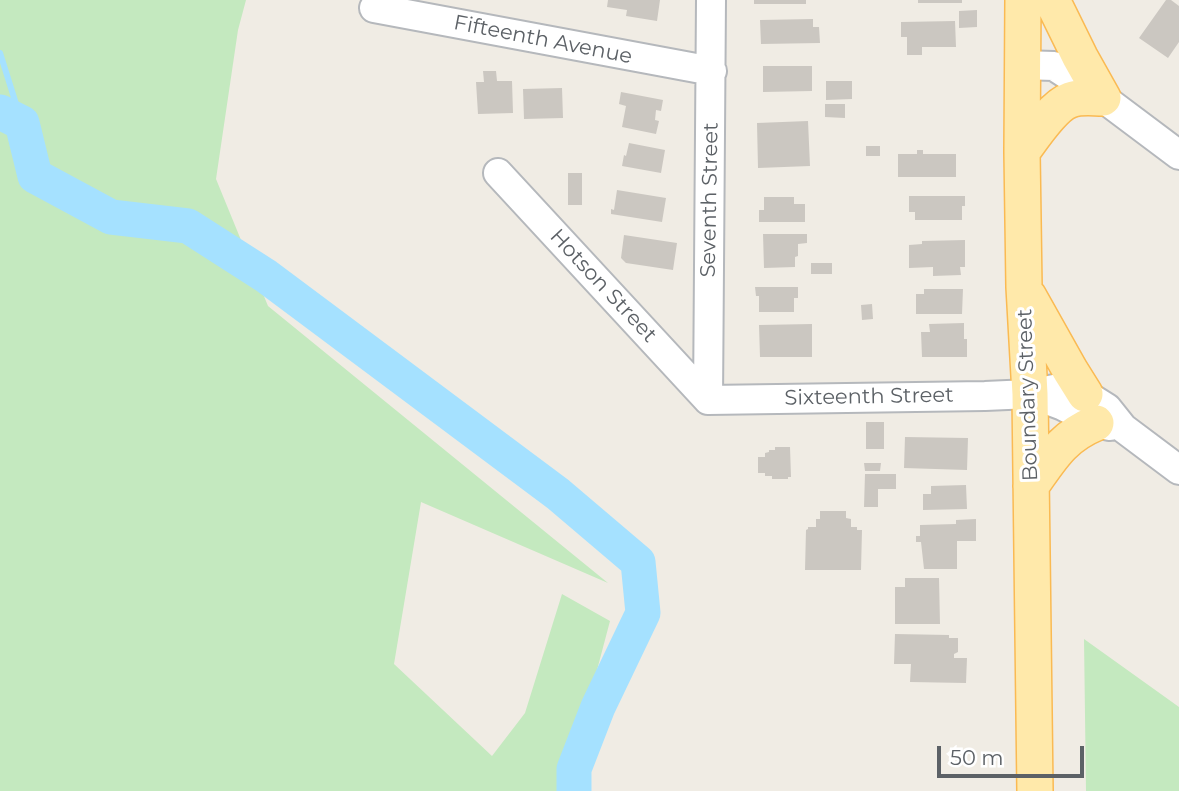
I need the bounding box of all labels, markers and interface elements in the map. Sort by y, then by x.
street label: Fifteenth Avenue [452,10,634,70]
street label: Seventh Street [696,122,724,278]
street label: Hotson Street [544,224,662,348]
street label: Boundary Street [1012,308,1044,482]
street label: Sixteenth Street [784,383,954,411]
scale bar [941,732,1088,776]
text: 50 m [950,745,1004,770]

